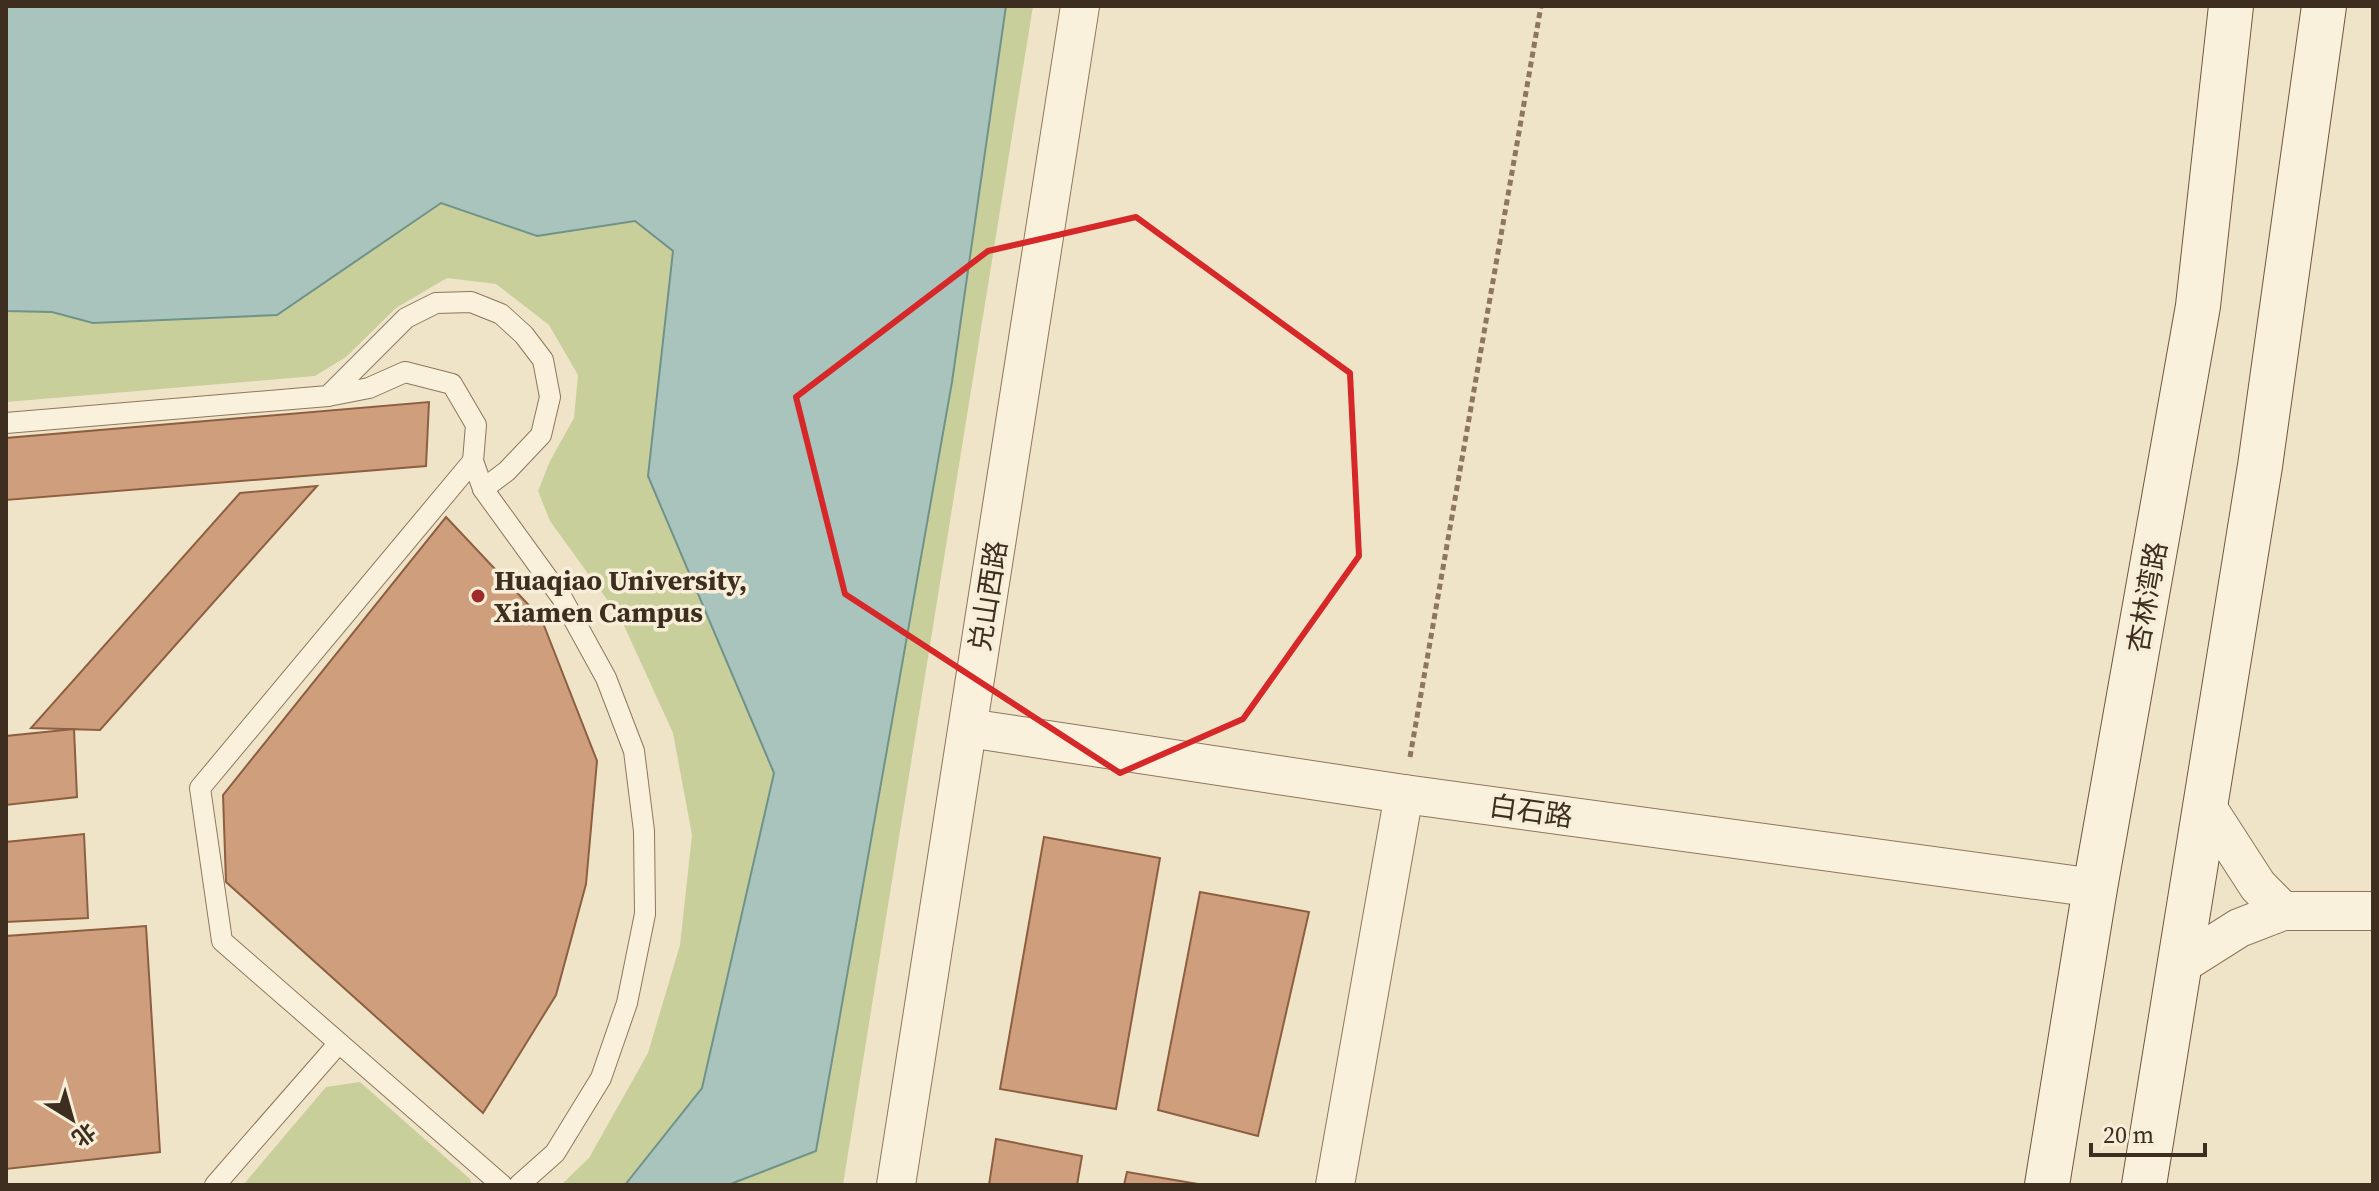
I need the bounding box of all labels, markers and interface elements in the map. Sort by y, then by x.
street label: 兑山西路 [960,538,1016,654]
street label: 杏林湾路 [2119,539,2175,655]
place label: Huaqiao University, Xiamen Campus [494,561,747,631]
marker: Huaqiao University, Xiamen Campus [469,587,487,605]
street label: 白石路 [1487,786,1575,836]
north arrow [32,1079,112,1159]
scale bar [2091,1107,2205,1157]
text: 北 [66,1116,102,1154]
text: 20 m [2103,1118,2154,1151]

